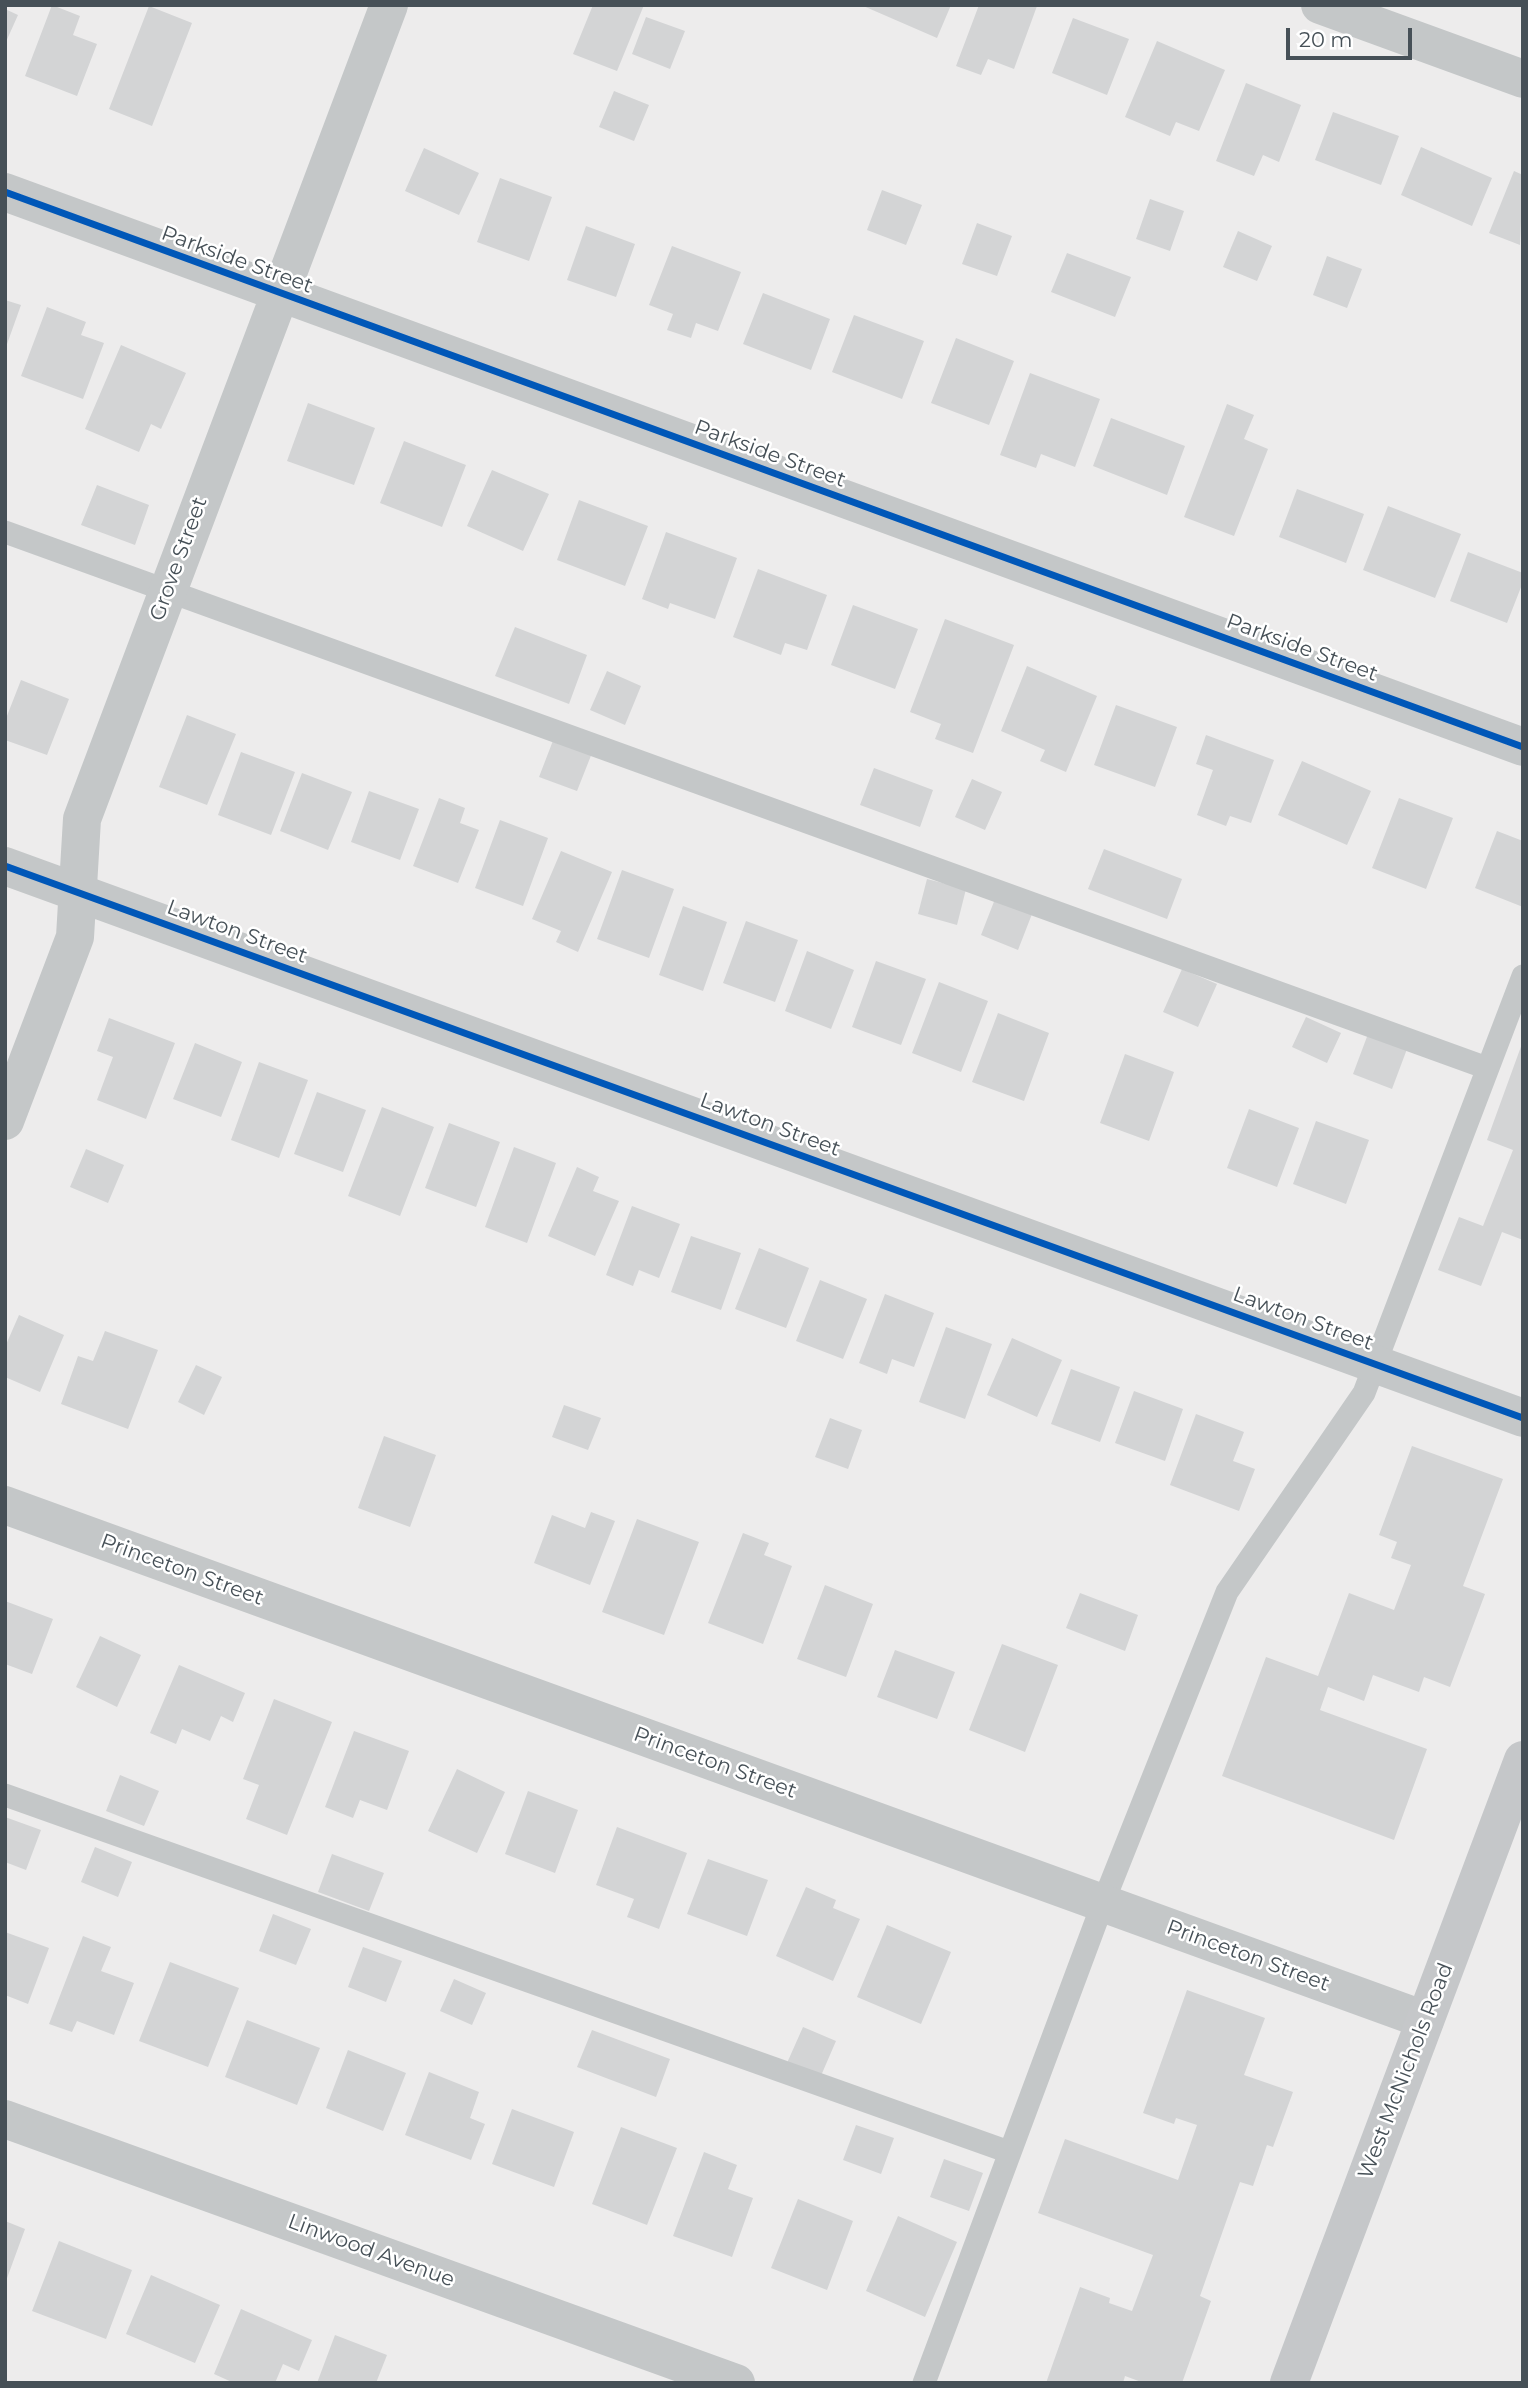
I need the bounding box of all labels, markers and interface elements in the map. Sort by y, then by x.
scale bar [1290,14,1416,58]
text: 20 m [1299,27,1353,52]
street label: Parkside Street [158,221,316,299]
street label: Parkside Street [691,415,849,493]
street label: Grove Street [145,494,213,624]
street label: Parkside Street [1223,609,1381,687]
street label: Lawton Street [163,895,311,969]
street label: Lawton Street [696,1088,844,1162]
street label: Lawton Street [1229,1282,1377,1356]
street label: Princeton Street [97,1529,267,1611]
street label: Princeton Street [630,1722,800,1804]
street label: Princeton Street [1163,1915,1333,1997]
street label: West McNichols Road [1353,1960,1459,2182]
street label: Linwood Avenue [284,2209,458,2293]

